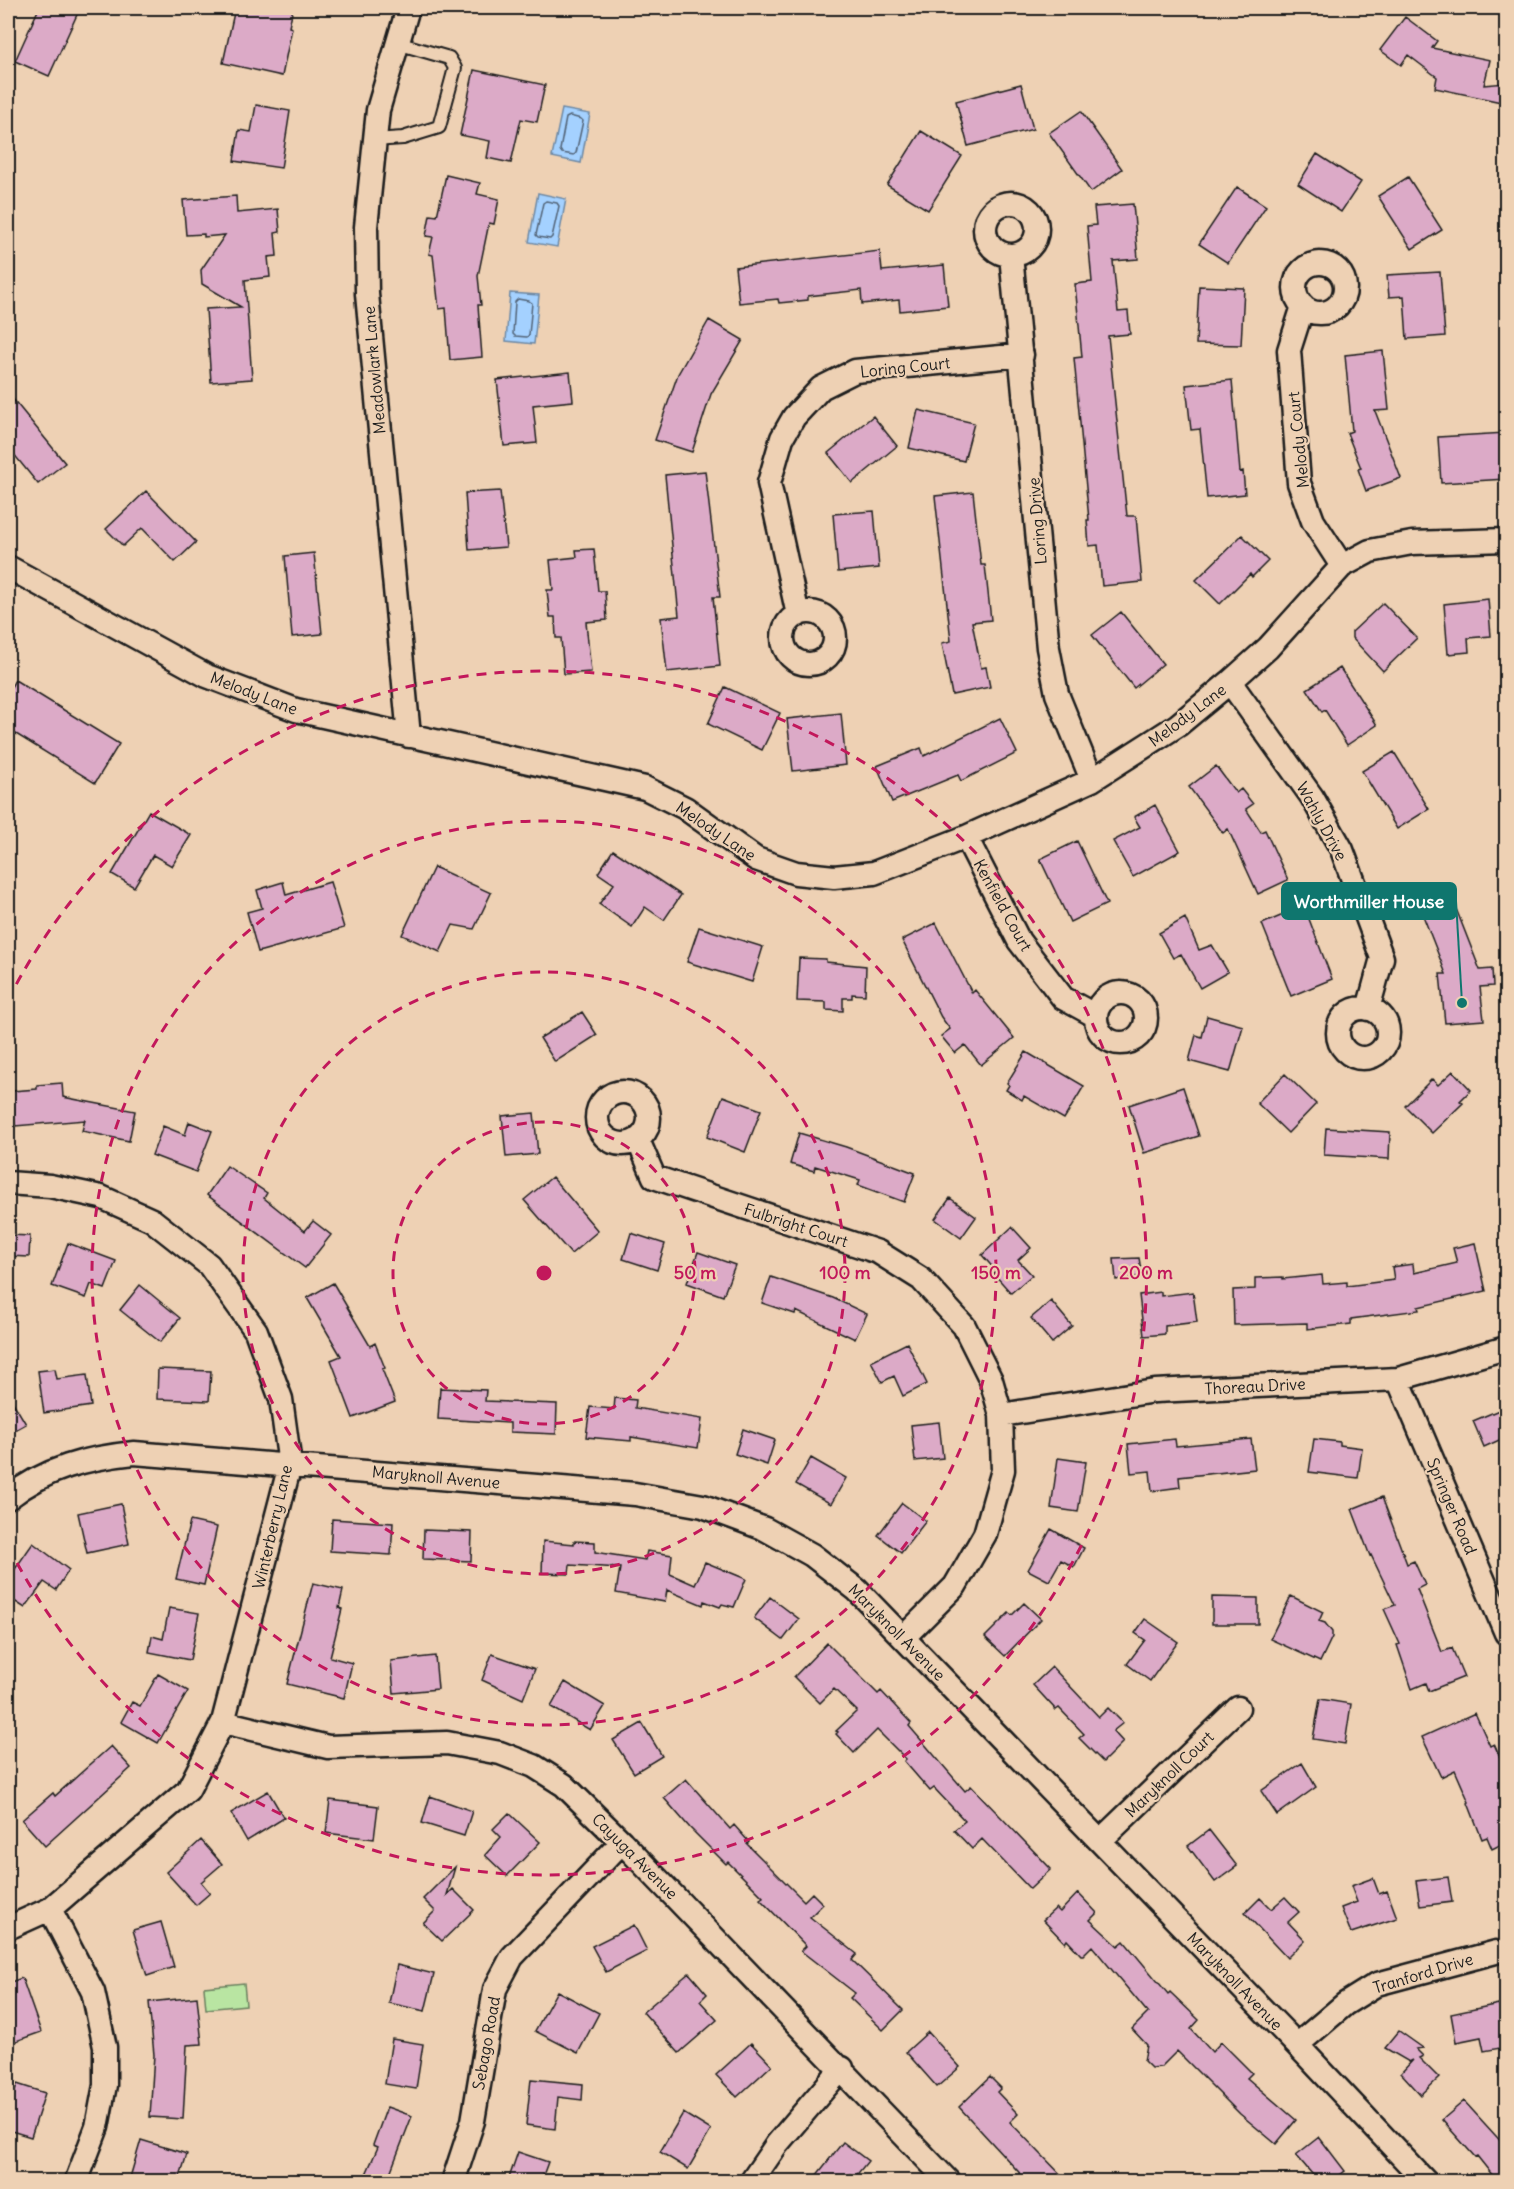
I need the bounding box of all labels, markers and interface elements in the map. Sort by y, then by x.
street label: Meadowlark Lane [358,305,390,435]
street label: Loring Court [859,352,952,382]
street label: Melody Court [1283,390,1313,489]
street label: Loring Drive [1023,477,1051,565]
street label: Melody Lane [207,667,301,719]
street label: Melody Lane [1144,679,1230,751]
street label: Wahly Drive [1292,778,1352,864]
street label: Melody Lane [672,797,760,865]
street label: Kenfield Court [969,855,1037,955]
callout: Worthmiller House [1282,883,1456,919]
text: Worthmiller House [1294,890,1444,913]
street label: Fulbright Court [741,1199,851,1251]
text: 50 m [674,1261,716,1284]
text: 100 m [820,1261,871,1284]
text: 150 m [971,1261,1021,1284]
text: 200 m [1119,1261,1173,1284]
centre of rings [534,1263,554,1283]
street label: Thoreau Drive [1204,1373,1306,1399]
street label: Springer Road [1423,1455,1481,1557]
street label: Maryknoll Avenue [371,1461,501,1493]
street label: Winterberry Lane [248,1463,296,1591]
street label: Maryknoll Avenue [844,1579,950,1685]
street label: Maryknoll Court [1120,1726,1218,1821]
street label: Cayuga Avenue [588,1809,682,1903]
street label: Maryknoll Avenue [1183,1928,1287,2034]
street label: Tranford Drive [1371,1948,1475,1998]
street label: Sebago Road [468,1995,504,2091]

